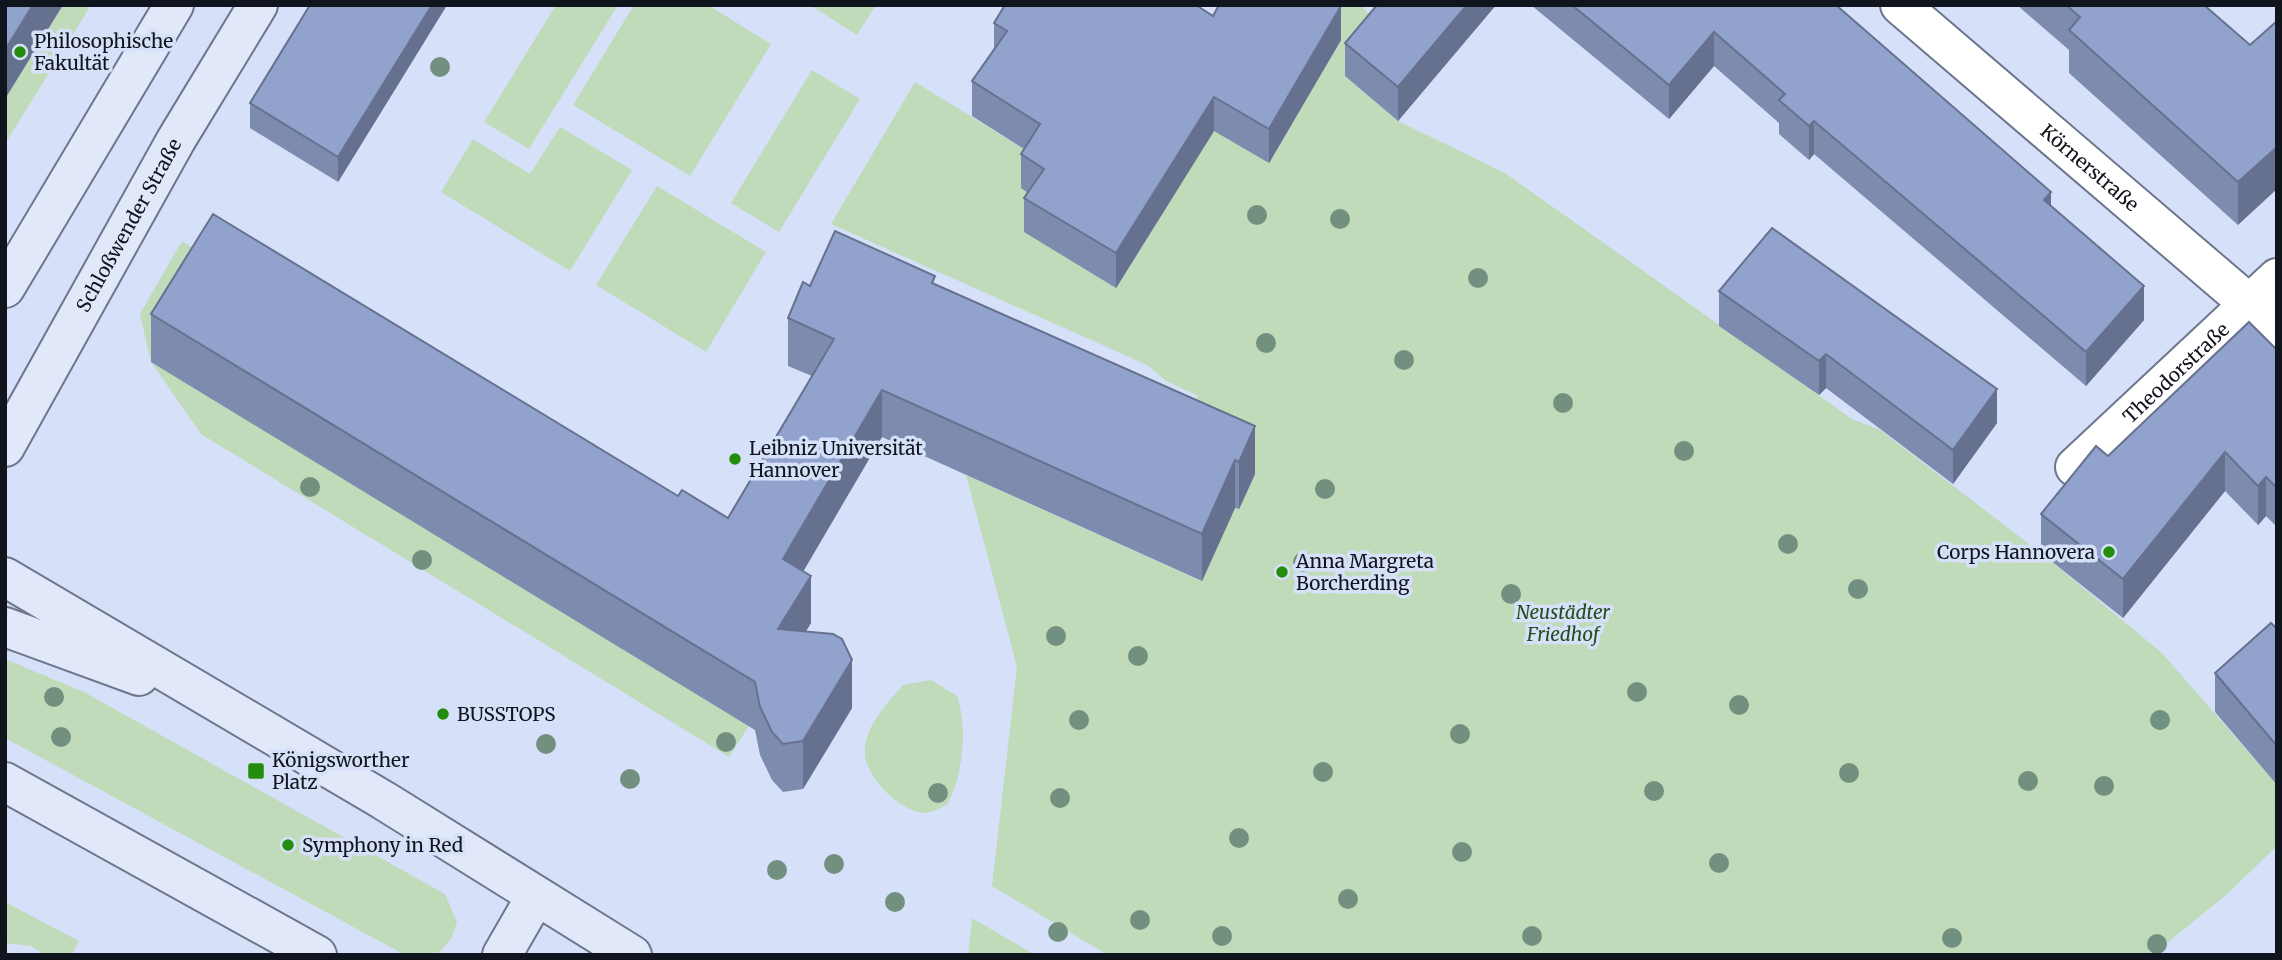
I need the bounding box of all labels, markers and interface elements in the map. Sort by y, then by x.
place label: Philosophische Fakultät [34,29,173,75]
marker: Philosophische Fakultät [12,44,28,60]
street label: Körnerstraße [2036,119,2144,216]
street label: Schloßwender Straße [71,134,187,316]
street label: Theodorstraße [2118,317,2234,428]
place label: Leibniz Universität Hannover [749,436,923,482]
marker: Leibniz Universität Hannover [727,451,743,467]
place label: Corps Hannovera [1937,540,2095,564]
marker: Corps Hannovera [2101,544,2117,560]
place label: Anna Margreta Borcherding [1295,549,1434,595]
marker: Anna Margreta Borcherding [1274,564,1290,580]
park label: Neustädter Friedhof [1516,600,1610,646]
place label: BUSSTOPS [457,702,556,726]
marker: BUSSTOPS [435,706,451,722]
place label: Königsworther Platz [272,748,410,794]
marker: Königsworther Platz [246,761,266,781]
place label: Symphony in Red [302,833,463,857]
marker: Symphony in Red [280,837,296,853]

